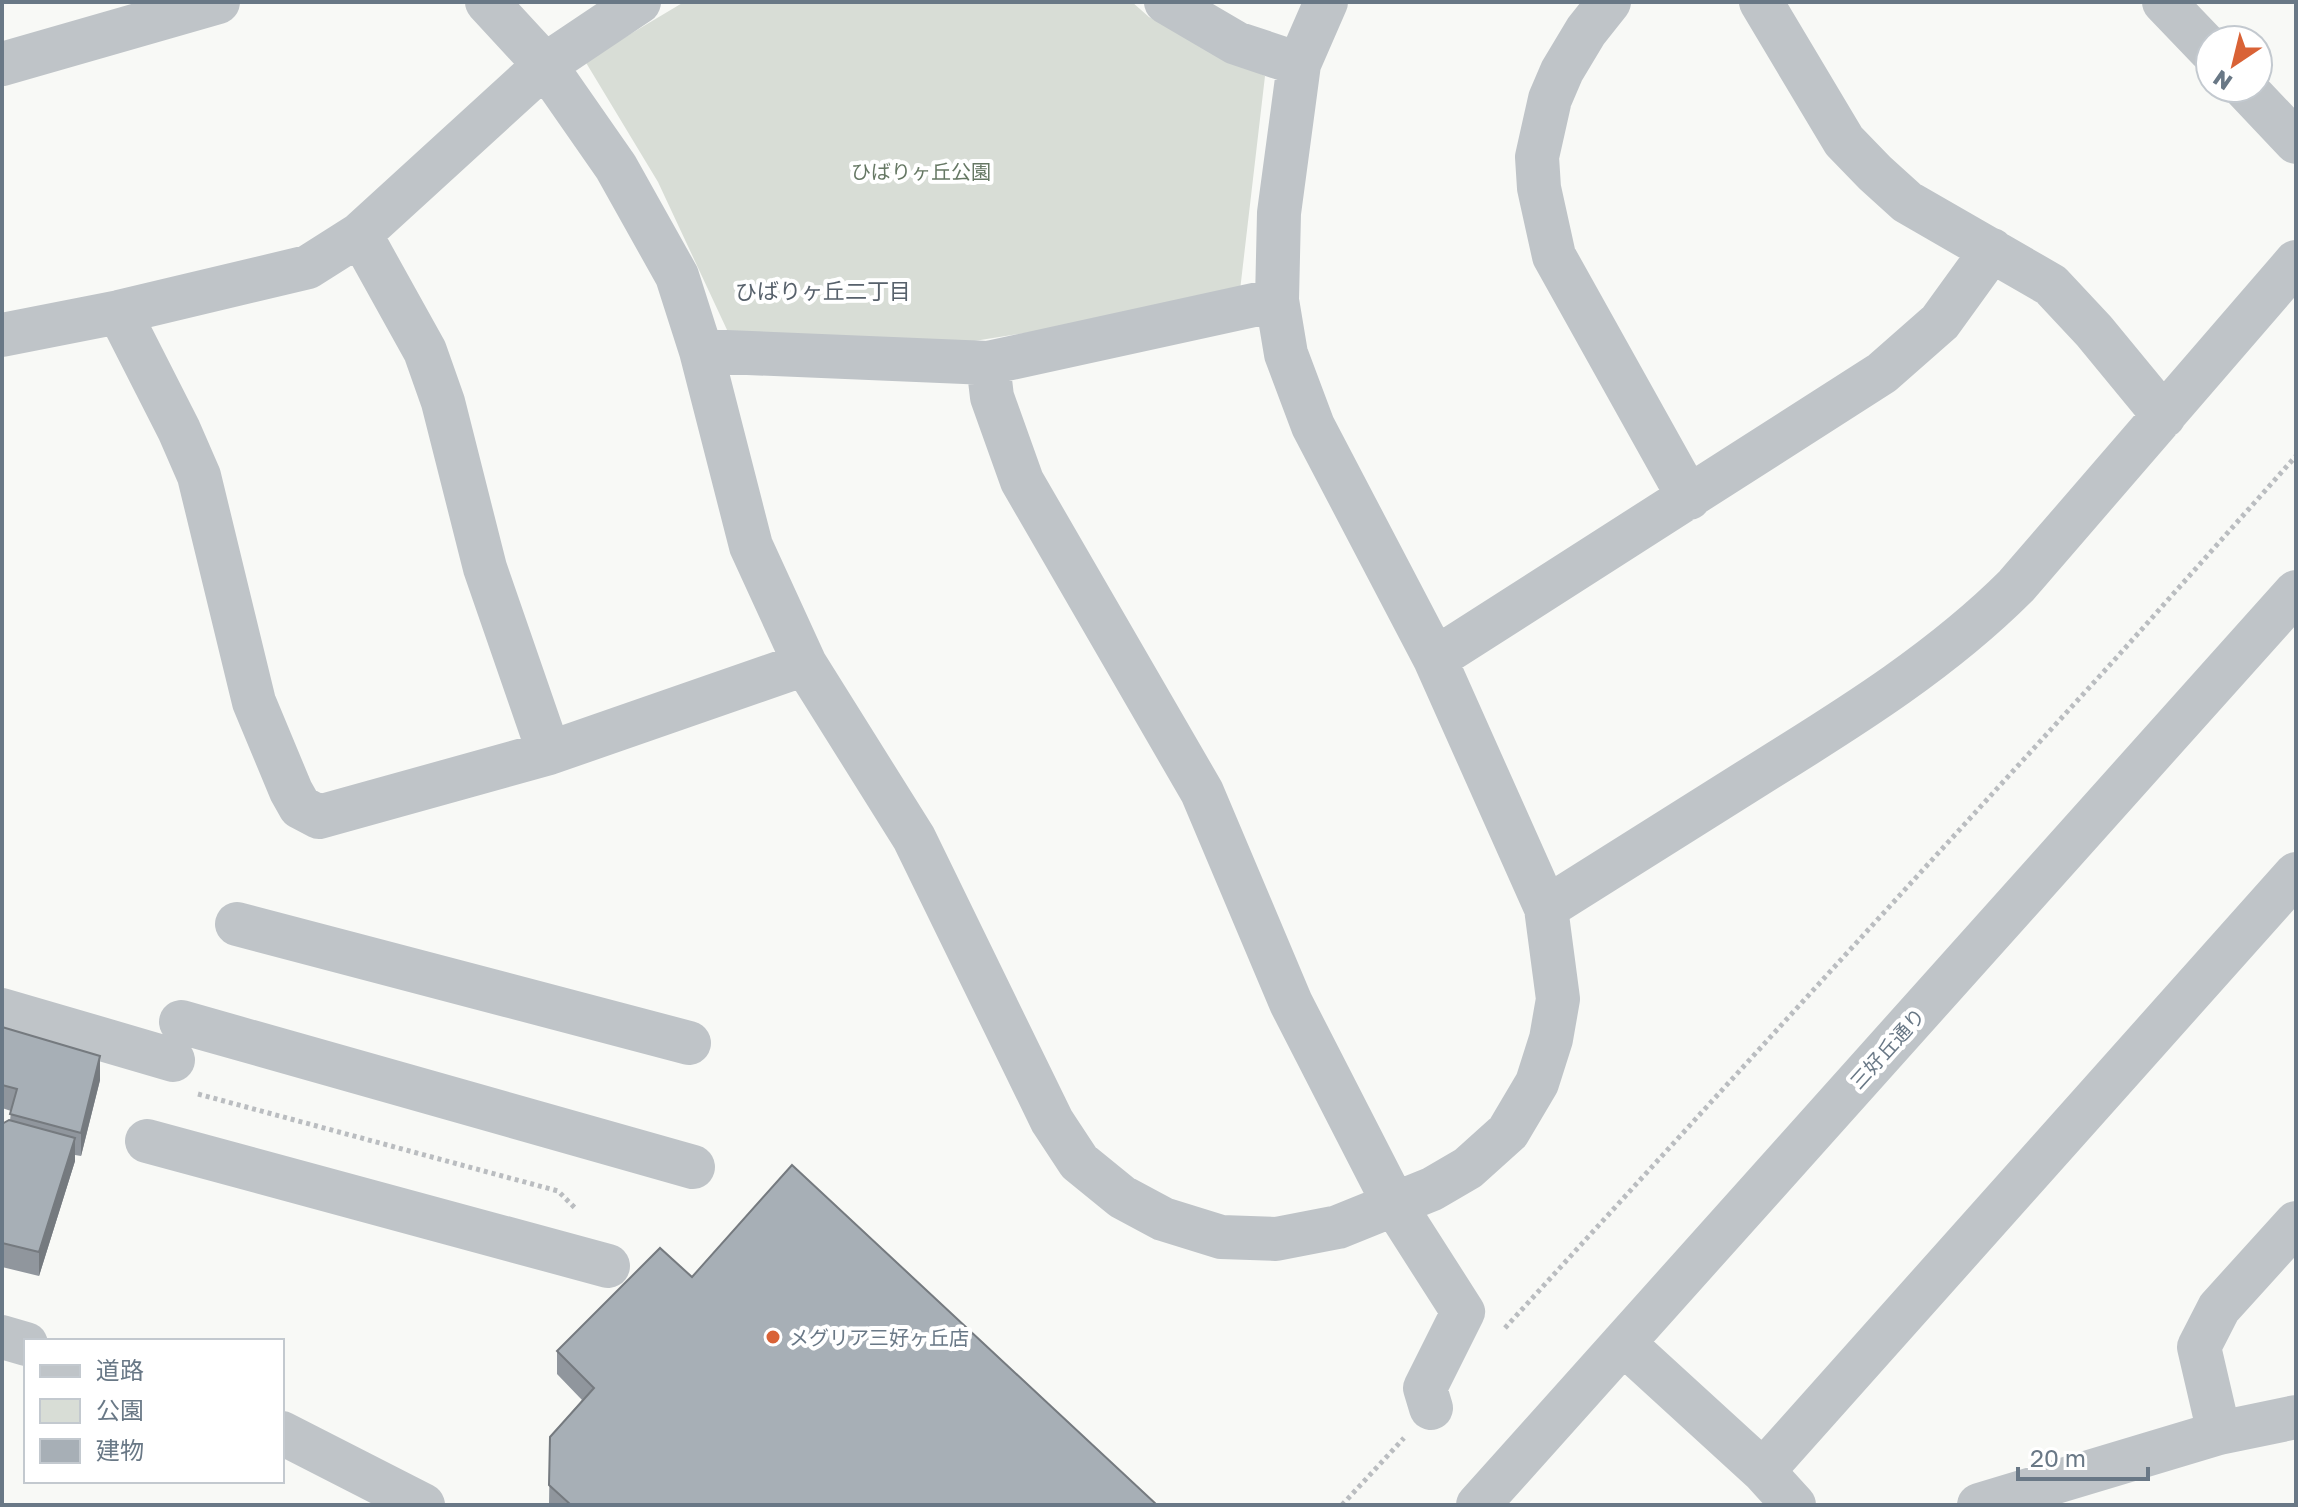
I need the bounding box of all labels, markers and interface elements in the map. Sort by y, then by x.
north arrow [2194,24,2274,104]
text: N [2208,65,2237,97]
park label: ひばりヶ丘公園 [851,159,991,183]
district label: ひばりヶ丘二丁目 [735,277,911,304]
street label: 三好丘通り [1845,1003,1929,1093]
place label: メグリア三好ヶ丘店 [789,1325,969,1349]
marker: メグリア三好ヶ丘店 [764,1328,782,1346]
legend [24,1339,284,1483]
text: 道路 [96,1355,144,1384]
text: 公園 [96,1395,144,1424]
scale bar [2018,1431,2148,1481]
text: 建物 [96,1435,144,1464]
text: 20 m [2030,1443,2086,1472]

